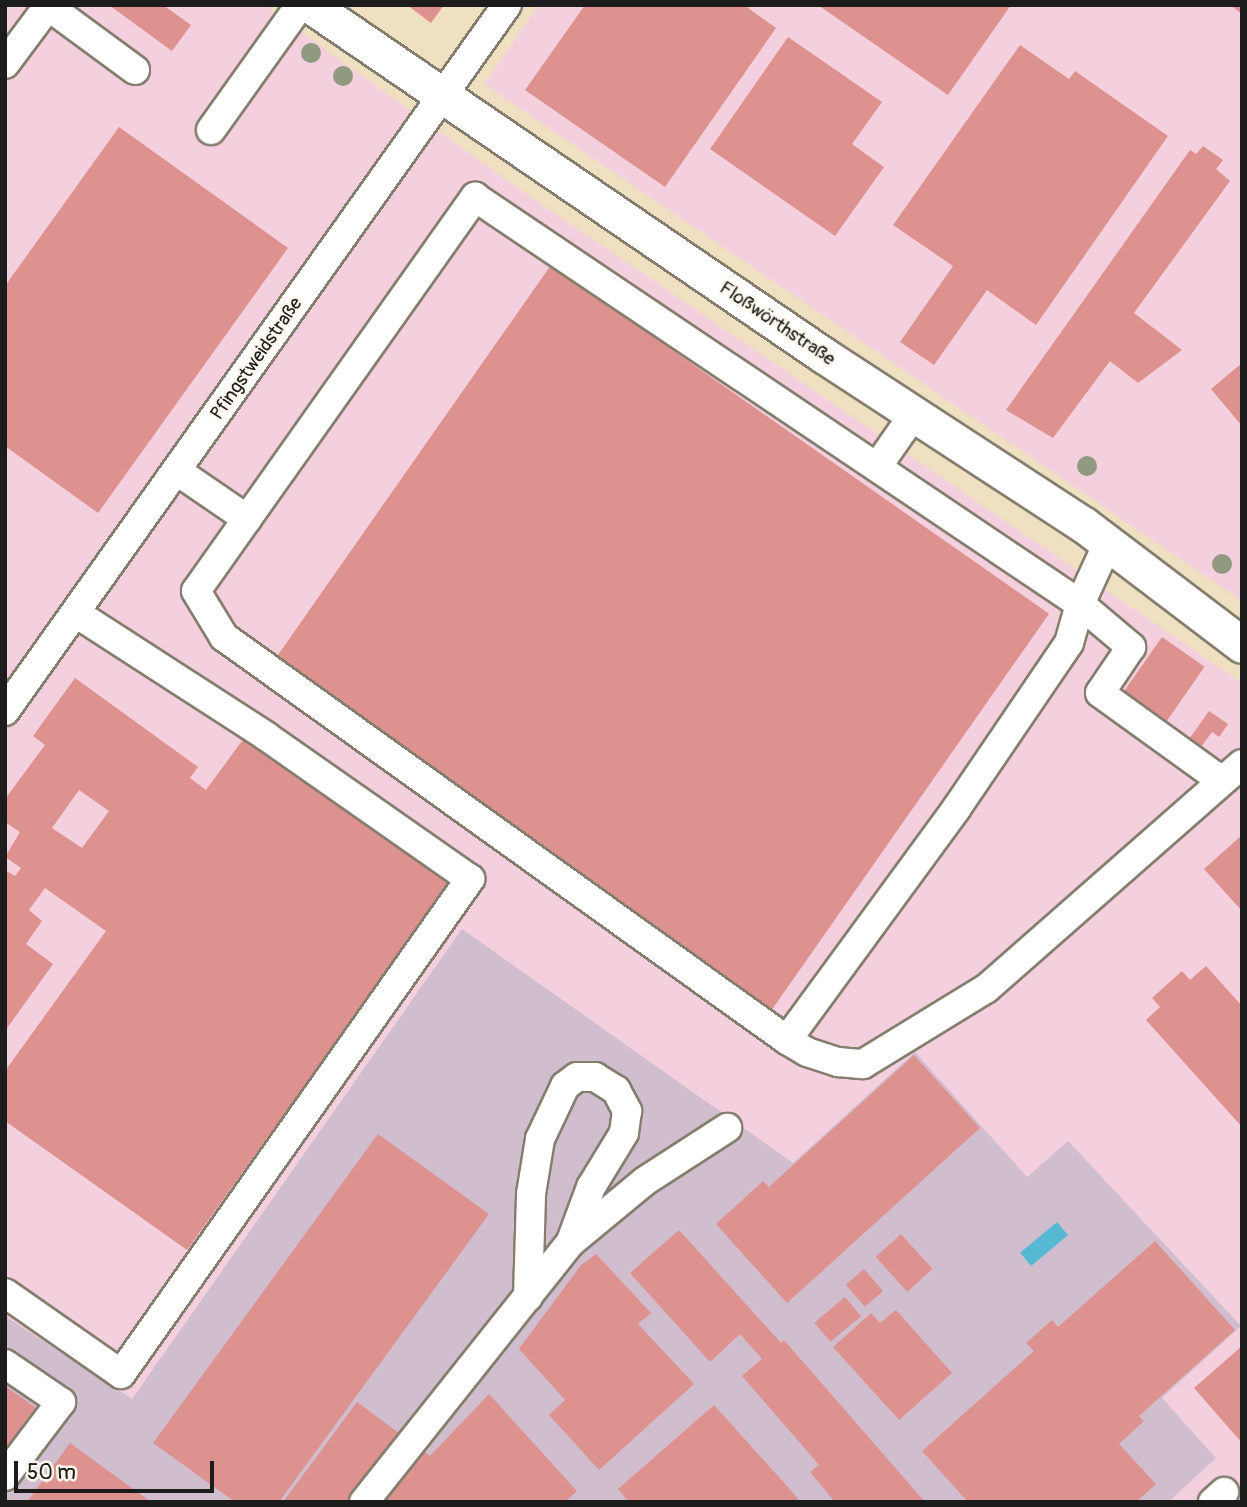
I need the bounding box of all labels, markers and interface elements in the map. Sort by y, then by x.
street label: Floßwörthstraße [715,277,839,371]
street label: Pfingstweidstraße [206,293,308,425]
scale bar [18,1448,217,1492]
text: 50 m [27,1459,76,1486]

